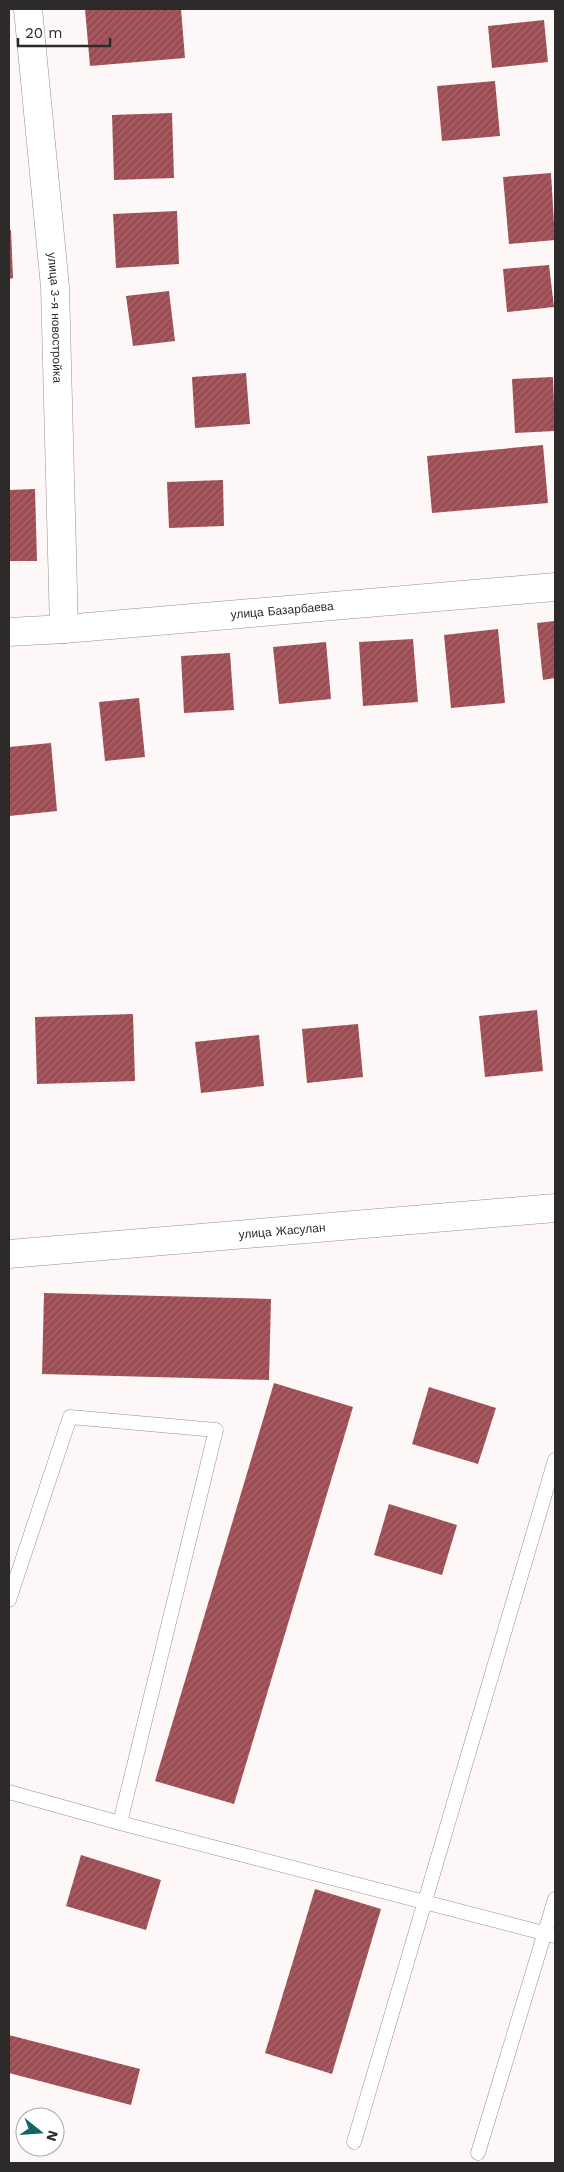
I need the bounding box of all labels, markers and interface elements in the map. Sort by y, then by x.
scale bar [18,15,110,47]
text: 20 m [25,24,63,42]
street label: улица 3-я новостройка [45,252,65,384]
street label: улица Базарбаева [230,599,335,622]
street label: улица Жасулан [238,1220,326,1242]
north arrow [15,2107,65,2157]
text: N [43,2129,62,2143]

